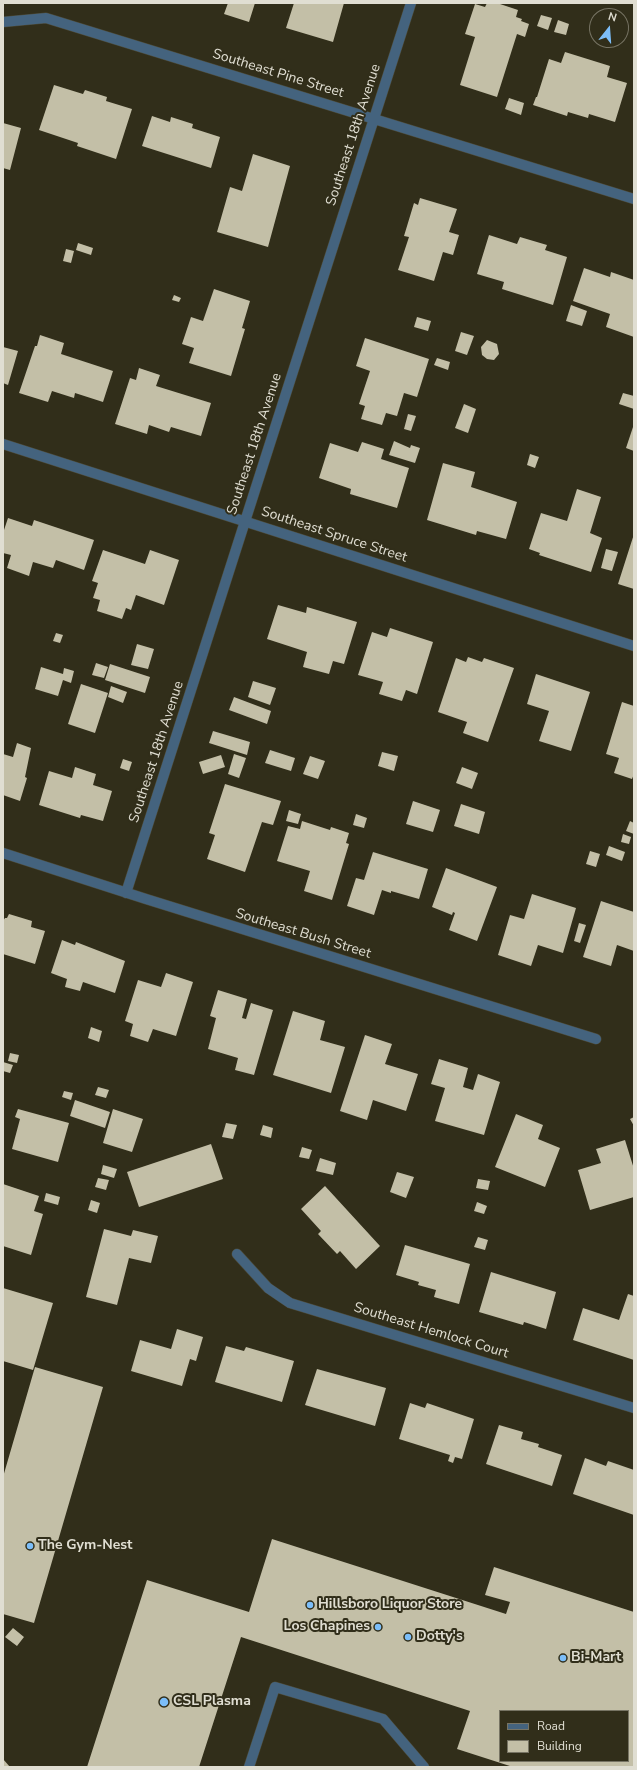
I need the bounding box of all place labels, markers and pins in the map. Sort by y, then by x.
place label: The Gym-Nest [38,1538,132,1554]
marker: The Gym-Nest [25,1541,35,1551]
place label: Hillsboro Liquor Store [318,1597,462,1613]
marker: Hillsboro Liquor Store [305,1600,315,1610]
place label: Los Chapines [284,1619,370,1635]
marker: Los Chapines [373,1622,383,1632]
place label: Dotty's [416,1629,463,1645]
marker: Dotty's [403,1632,413,1642]
place label: Bi-Mart [571,1650,621,1666]
marker: Bi-Mart [558,1653,568,1663]
place label: CSL Plasma [173,1694,251,1710]
marker: CSL Plasma [158,1696,170,1708]

